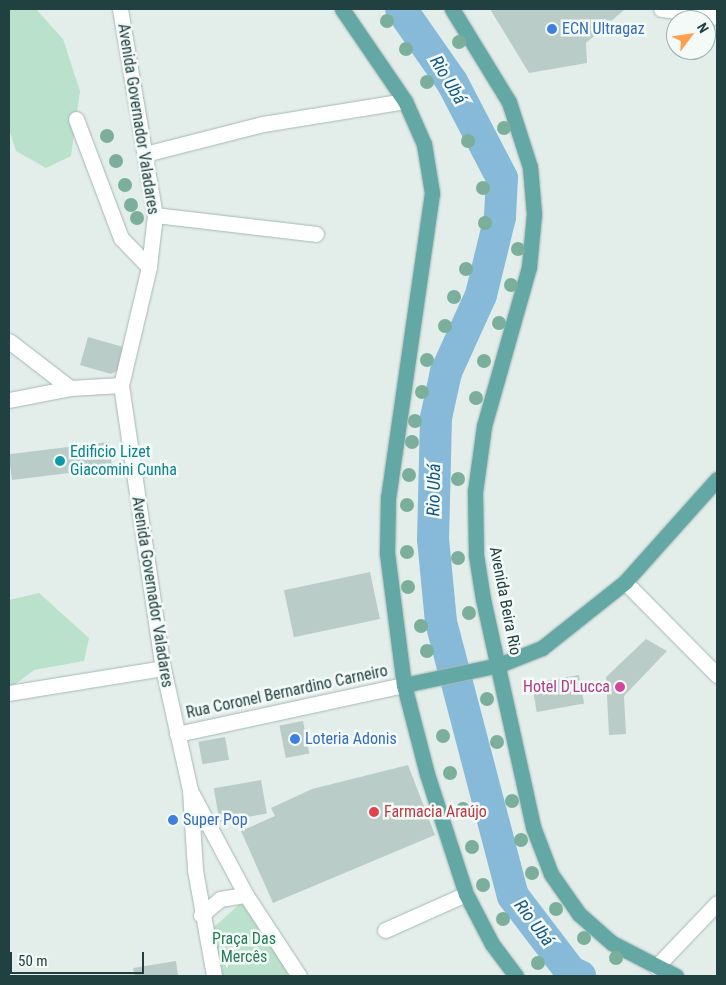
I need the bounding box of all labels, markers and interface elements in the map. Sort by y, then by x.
north arrow [666,10,716,60]
place label: ECN Ultragaz [562,19,645,39]
text: N [694,20,712,36]
street label: Avenida Governador Valadares [113,22,163,216]
marker: ECN Ultragaz [546,23,558,35]
water label: Rio Ubá [425,52,471,108]
place label: Edificio Lizet Giacomini Cunha [70,442,177,480]
marker: Edificio Lizet Giacomini Cunha [54,455,66,467]
water label: Rio Ubá [423,463,445,517]
street label: Avenida Governador Valadares [127,495,177,689]
street label: Avenida Beira Rio [485,545,525,657]
street label: Rua Coronel Bernardino Carneiro [184,661,390,723]
place label: Hotel D'Lucca [523,677,610,697]
marker: Hotel D'Lucca [614,681,626,693]
place label: Loteria Adonis [305,729,397,749]
marker: Loteria Adonis [289,733,301,745]
place label: Farmacia Araújo [384,802,487,822]
marker: Farmacia Araújo [368,806,380,818]
place label: Super Pop [183,810,248,830]
marker: Super Pop [167,814,179,826]
water label: Rio Ubá [509,895,559,951]
park label: Praça Das Mercês [212,929,276,967]
scale bar [12,942,146,974]
text: 50 m [18,952,48,970]

